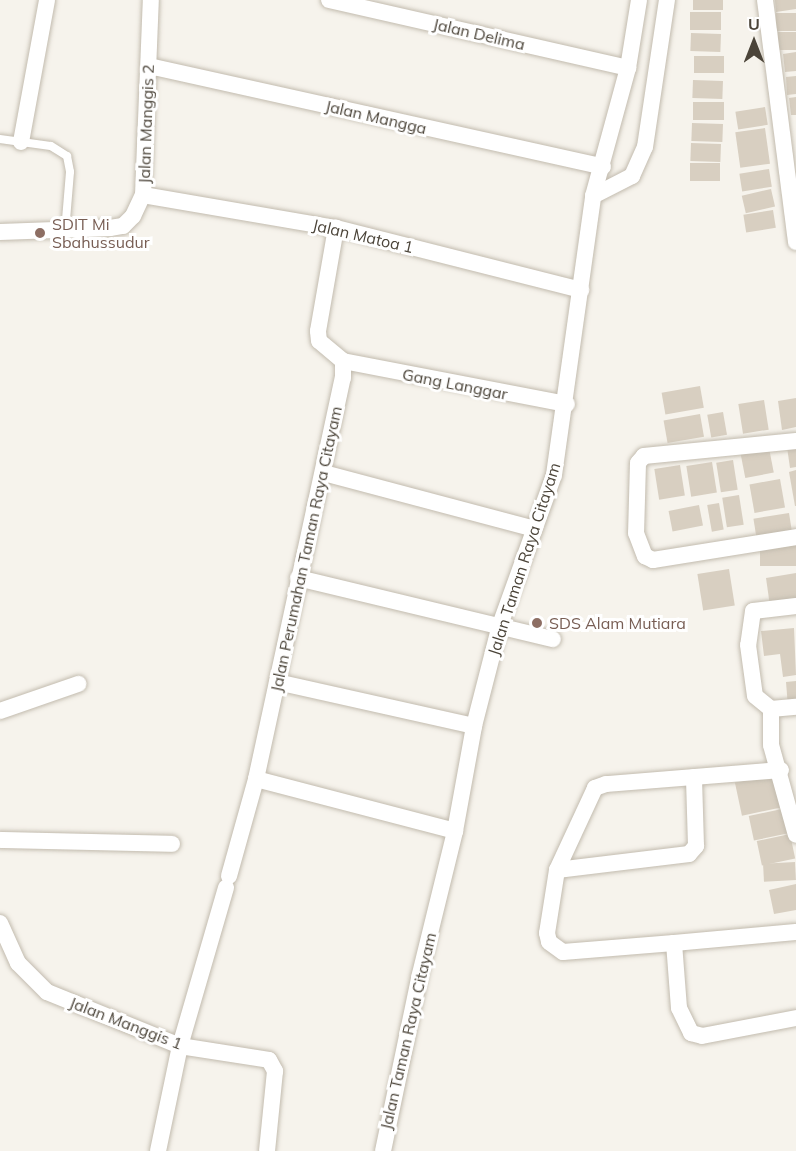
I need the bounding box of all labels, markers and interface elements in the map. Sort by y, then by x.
north arrow [724,12,784,72]
street label: Jalan Delima [431,14,527,54]
text: U [748,14,760,34]
street label: Jalan Manggis 2 [134,64,158,184]
street label: Jalan Mangga [323,96,429,138]
place label: SDIT Mi Sbahussudur [52,214,150,252]
street label: Jalan Matoa 1 [311,215,415,257]
marker: SDIT Mi Sbahussudur [33,226,47,240]
street label: Gang Langgar [401,364,509,404]
street label: Jalan Perumahan Taman Raya Citayam [266,404,346,694]
street label: Jalan Taman Raya Citayam [484,460,564,658]
place label: SDS Alam Mutiara [549,613,686,633]
marker: SDS Alam Mutiara [530,616,544,630]
street label: Jalan Taman Raya Citayam [376,931,440,1131]
street label: Jalan Manggis 1 [67,993,185,1053]

